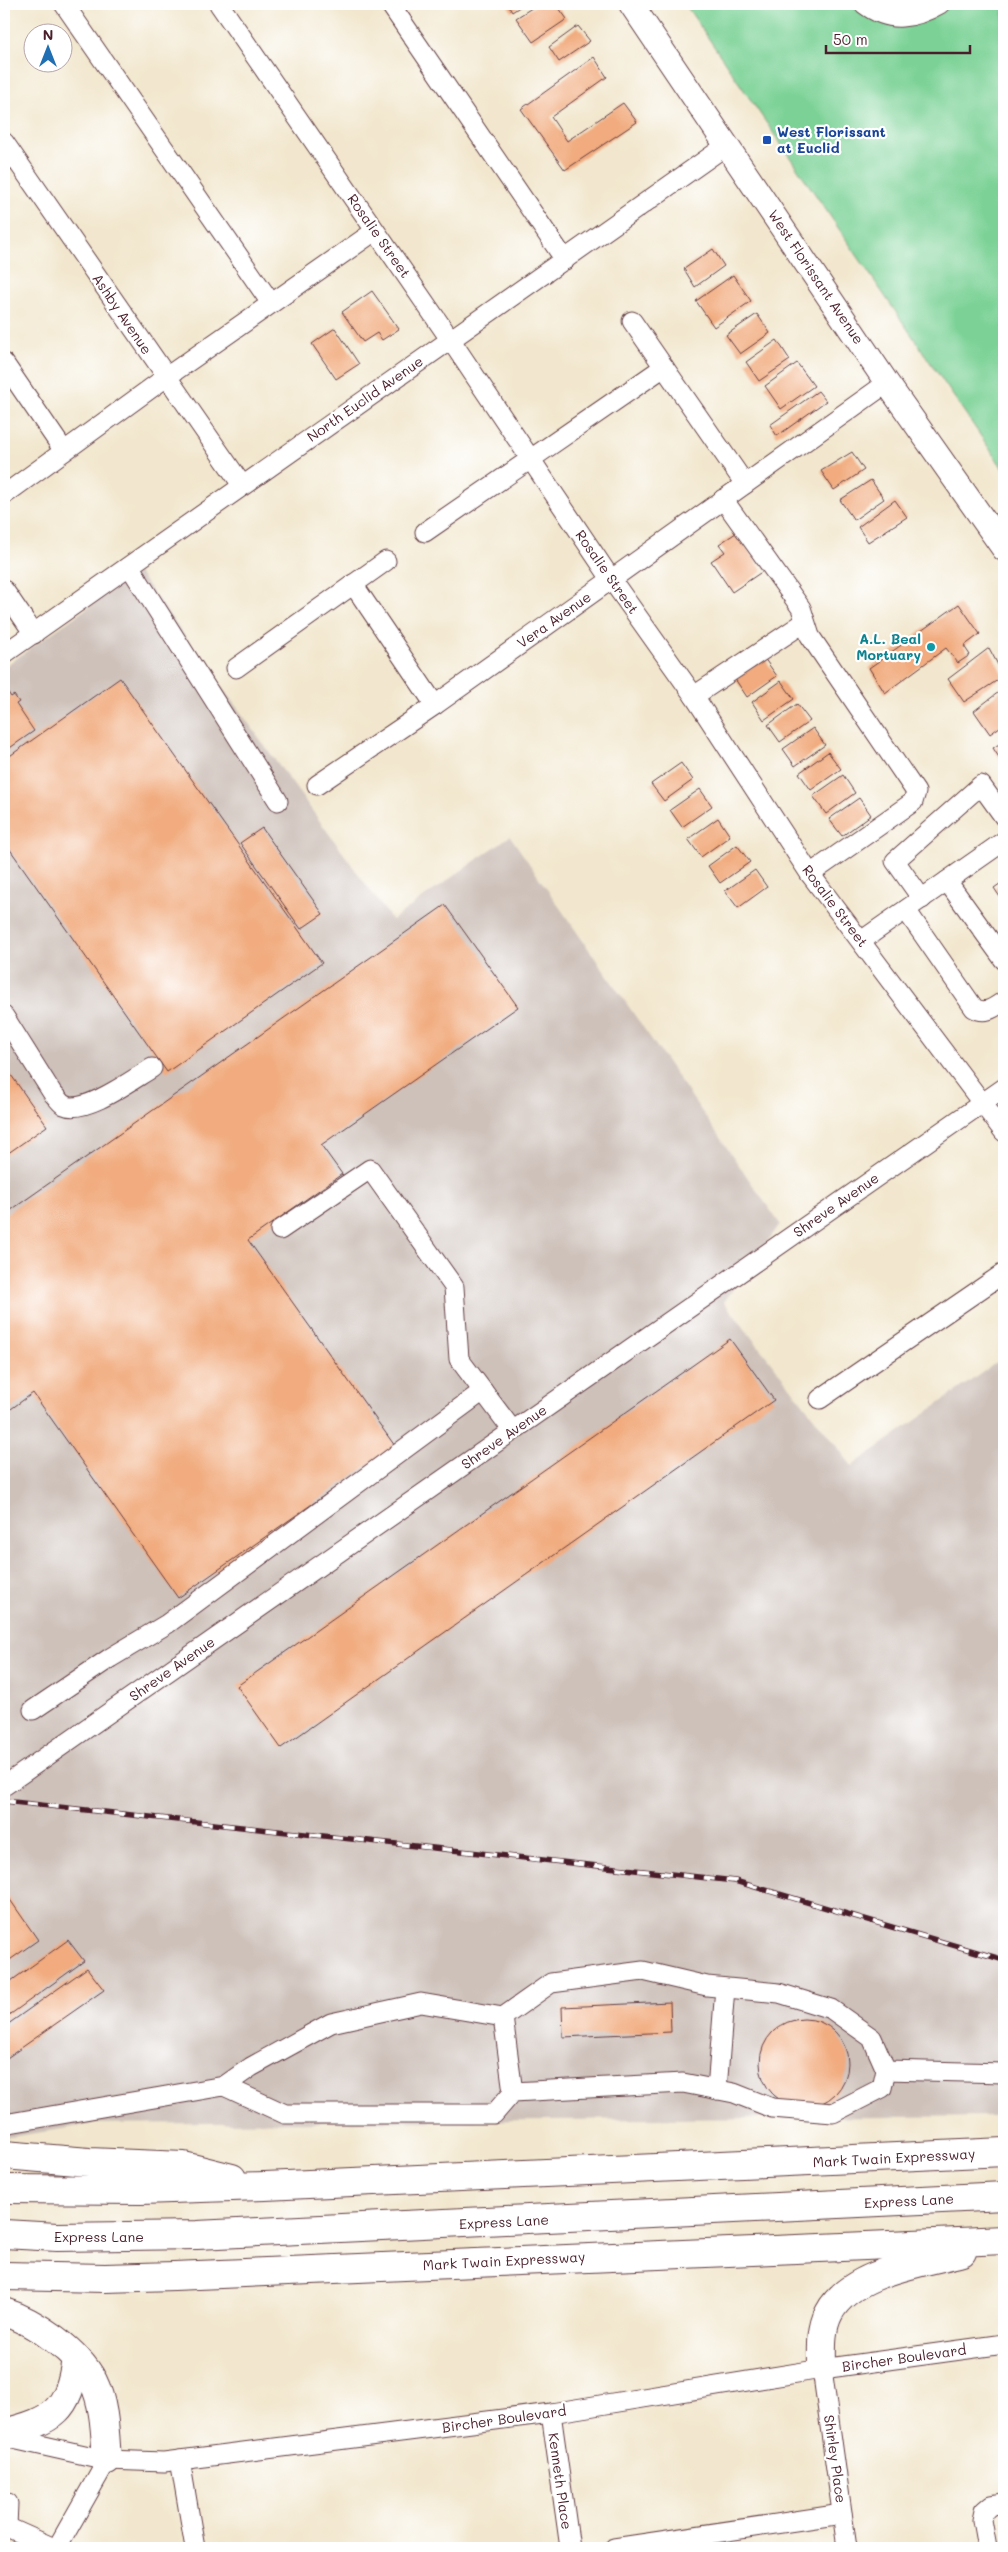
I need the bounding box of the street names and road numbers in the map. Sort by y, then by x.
street label: Rosalie Street [343,190,415,281]
street label: West Florissant Avenue [764,206,869,348]
street label: Ashby Avenue [88,270,156,358]
street label: North Euclid Avenue [303,351,427,446]
street label: Rosalie Street [571,526,643,617]
street label: Vera Avenue [513,587,595,652]
street label: Rosalie Street [798,861,873,951]
street label: Shreve Avenue [789,1168,882,1241]
street label: Shreve Avenue [457,1400,550,1473]
street label: Shreve Avenue [125,1632,218,1705]
street label: Mark Twain Expressway [812,2144,976,2171]
street label: Express Lane [863,2189,954,2212]
street label: Express Lane [458,2210,549,2233]
street label: Express Lane [54,2227,144,2246]
street label: Mark Twain Expressway [422,2247,586,2274]
street label: Bircher Boulevard [841,2339,967,2376]
street label: Bircher Boulevard [441,2400,567,2437]
street label: Shirley Place [820,2414,851,2504]
street label: Kenneth Place [544,2431,577,2531]

